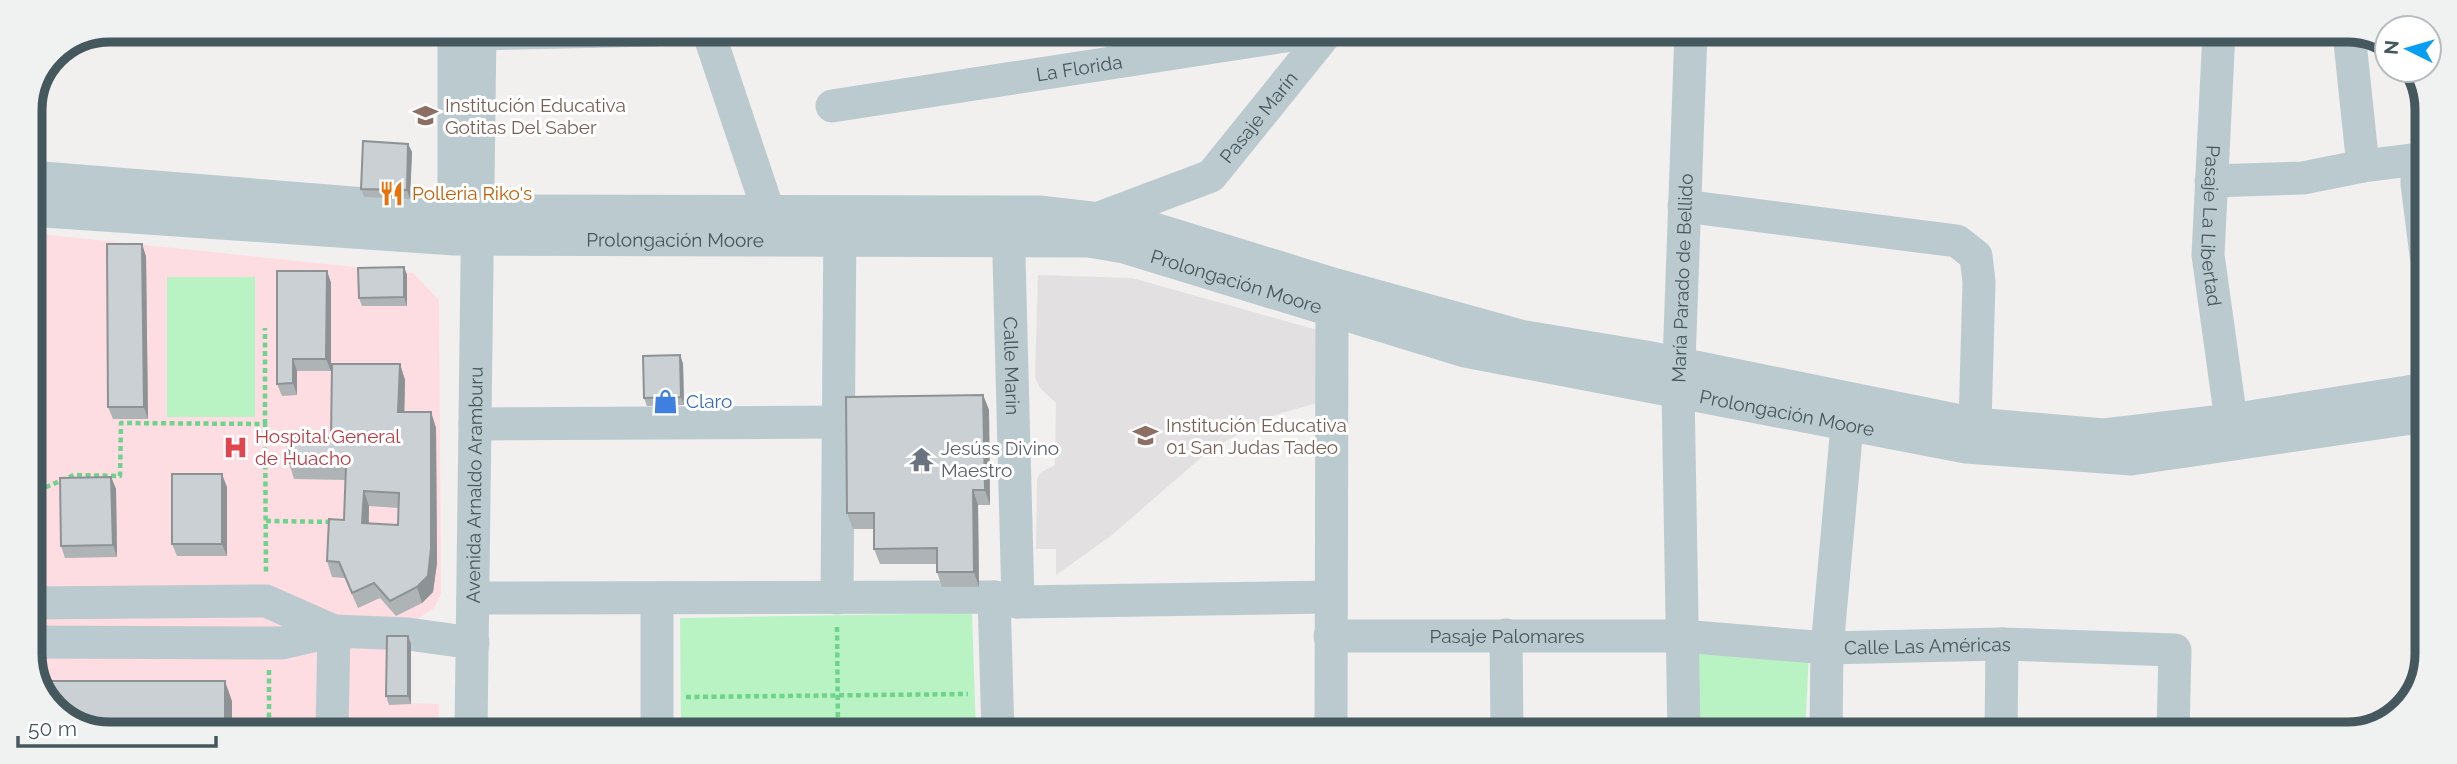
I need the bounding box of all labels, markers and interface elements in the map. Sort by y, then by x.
north arrow [2373,14,2443,84]
text: N [2379,39,2403,56]
street label: La Florida [1034,50,1124,85]
street label: Pasaje Marín [1215,67,1302,167]
place label: Institución Educativa Gotitas Del Saber [445,94,626,138]
school or university icon: Institución Educativa Gotitas Del Saber [411,102,439,130]
street label: Pasaje La Libertad [2197,145,2226,308]
street label: María Parado de Bellido [1667,173,1697,383]
restaurant icon: Polleria Riko's [378,179,406,207]
place label: Polleria Riko's [412,182,532,204]
street label: Prolongación Moore [586,228,764,251]
street label: Prolongación Moore [1148,245,1325,318]
street label: Calle Marin [1000,316,1024,416]
street label: Avenida Arnaldo Aramburu [462,367,487,604]
street label: Prolongación Moore [1698,385,1876,440]
shop icon: Claro [652,387,680,415]
place label: Claro [686,390,732,412]
place label: Institución Educativa 01 San Judas Tadeo [1166,414,1347,458]
school or university icon: Institución Educativa 01 San Judas Tadeo [1132,422,1160,450]
place label: Hospital General de Huacho [255,425,401,469]
hospital icon: Hospital General de Huacho [221,433,249,461]
place label: Jesúss Divino Maestro [941,437,1059,481]
temple icon: Jesúss Divino Maestro [907,445,935,473]
street label: Pasaje Palomares [1429,625,1585,647]
street label: Calle Las Américas [1844,633,2011,659]
scale bar [18,704,215,748]
text: 50 m [28,716,77,741]

